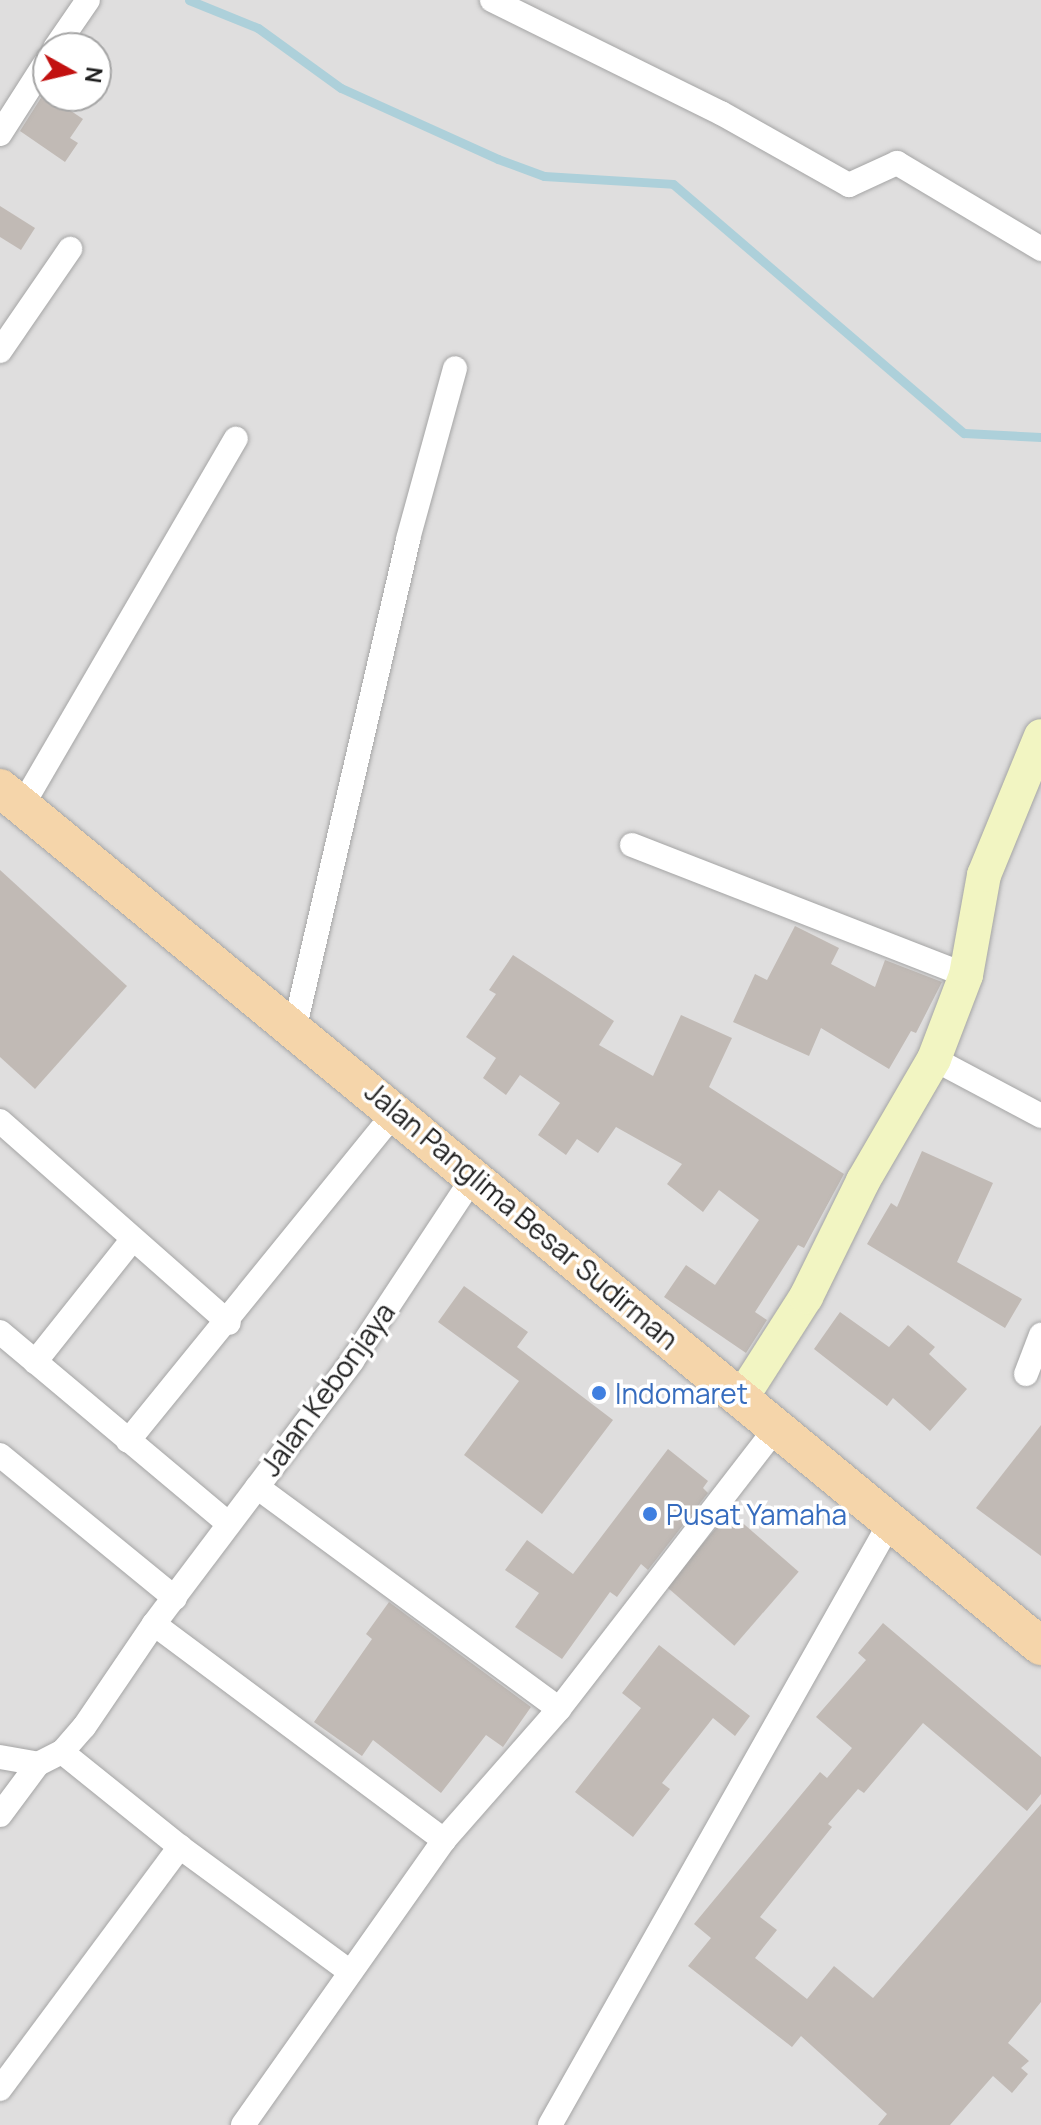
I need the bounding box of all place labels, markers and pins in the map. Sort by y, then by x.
place label: Indomaret [615,1376,748,1410]
marker: Indomaret [590,1384,608,1402]
place label: Pusat Yamaha [666,1497,847,1531]
marker: Pusat Yamaha [641,1505,659,1523]

